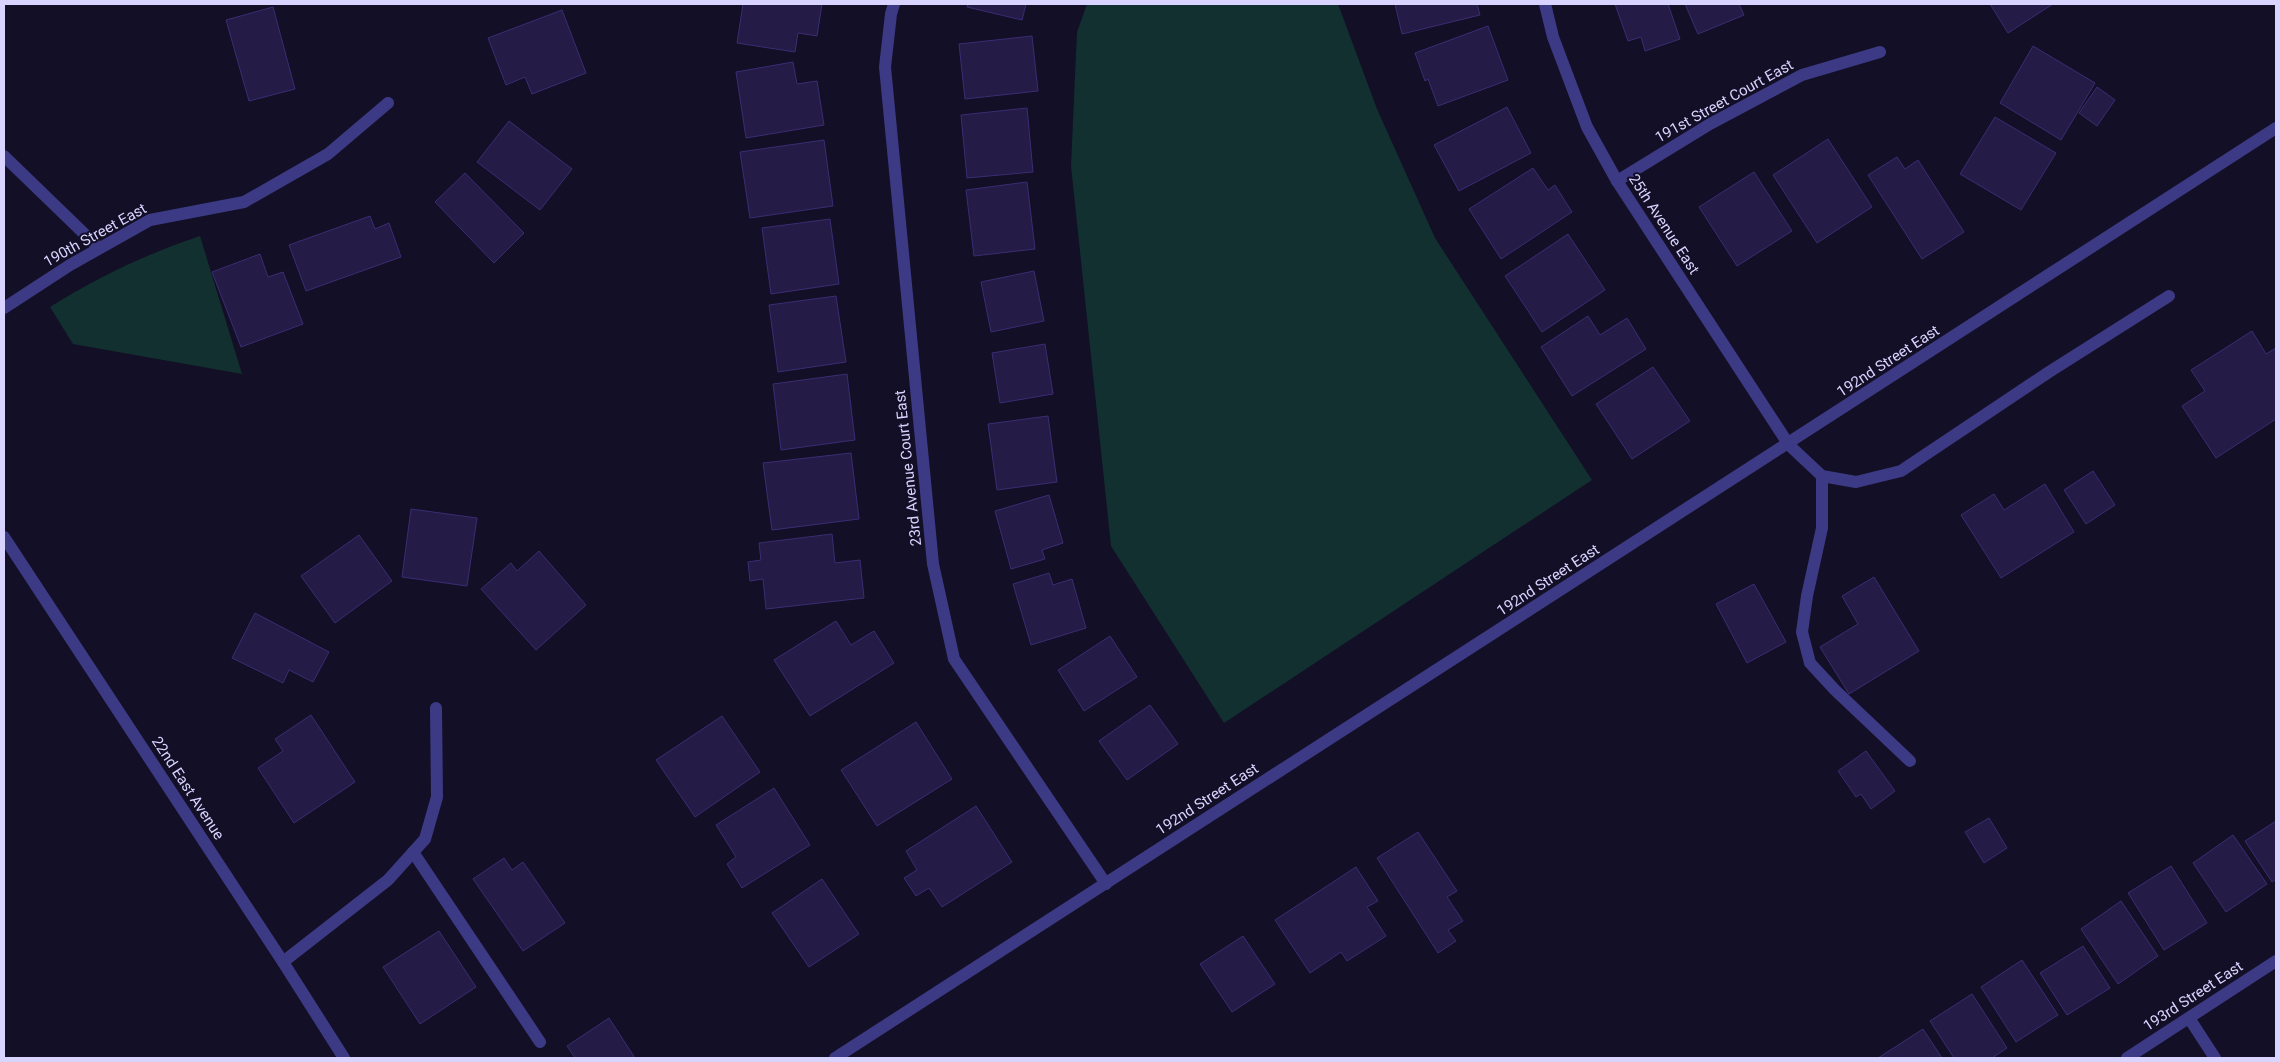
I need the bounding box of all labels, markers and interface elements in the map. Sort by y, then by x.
street label: 191st Street Court East [1652,56,1796,146]
street label: 25th Avenue East [1625,171,1703,278]
street label: 190th Street East [40,199,150,271]
street label: 192nd Street East [1833,321,1943,401]
street label: 23rd Avenue Court East [891,389,925,547]
street label: 192nd Street East [1493,540,1603,620]
street label: 22nd East Avenue [148,733,228,843]
street label: 192nd Street East [1152,759,1262,839]
street label: 193rd Street East [2140,957,2246,1035]

